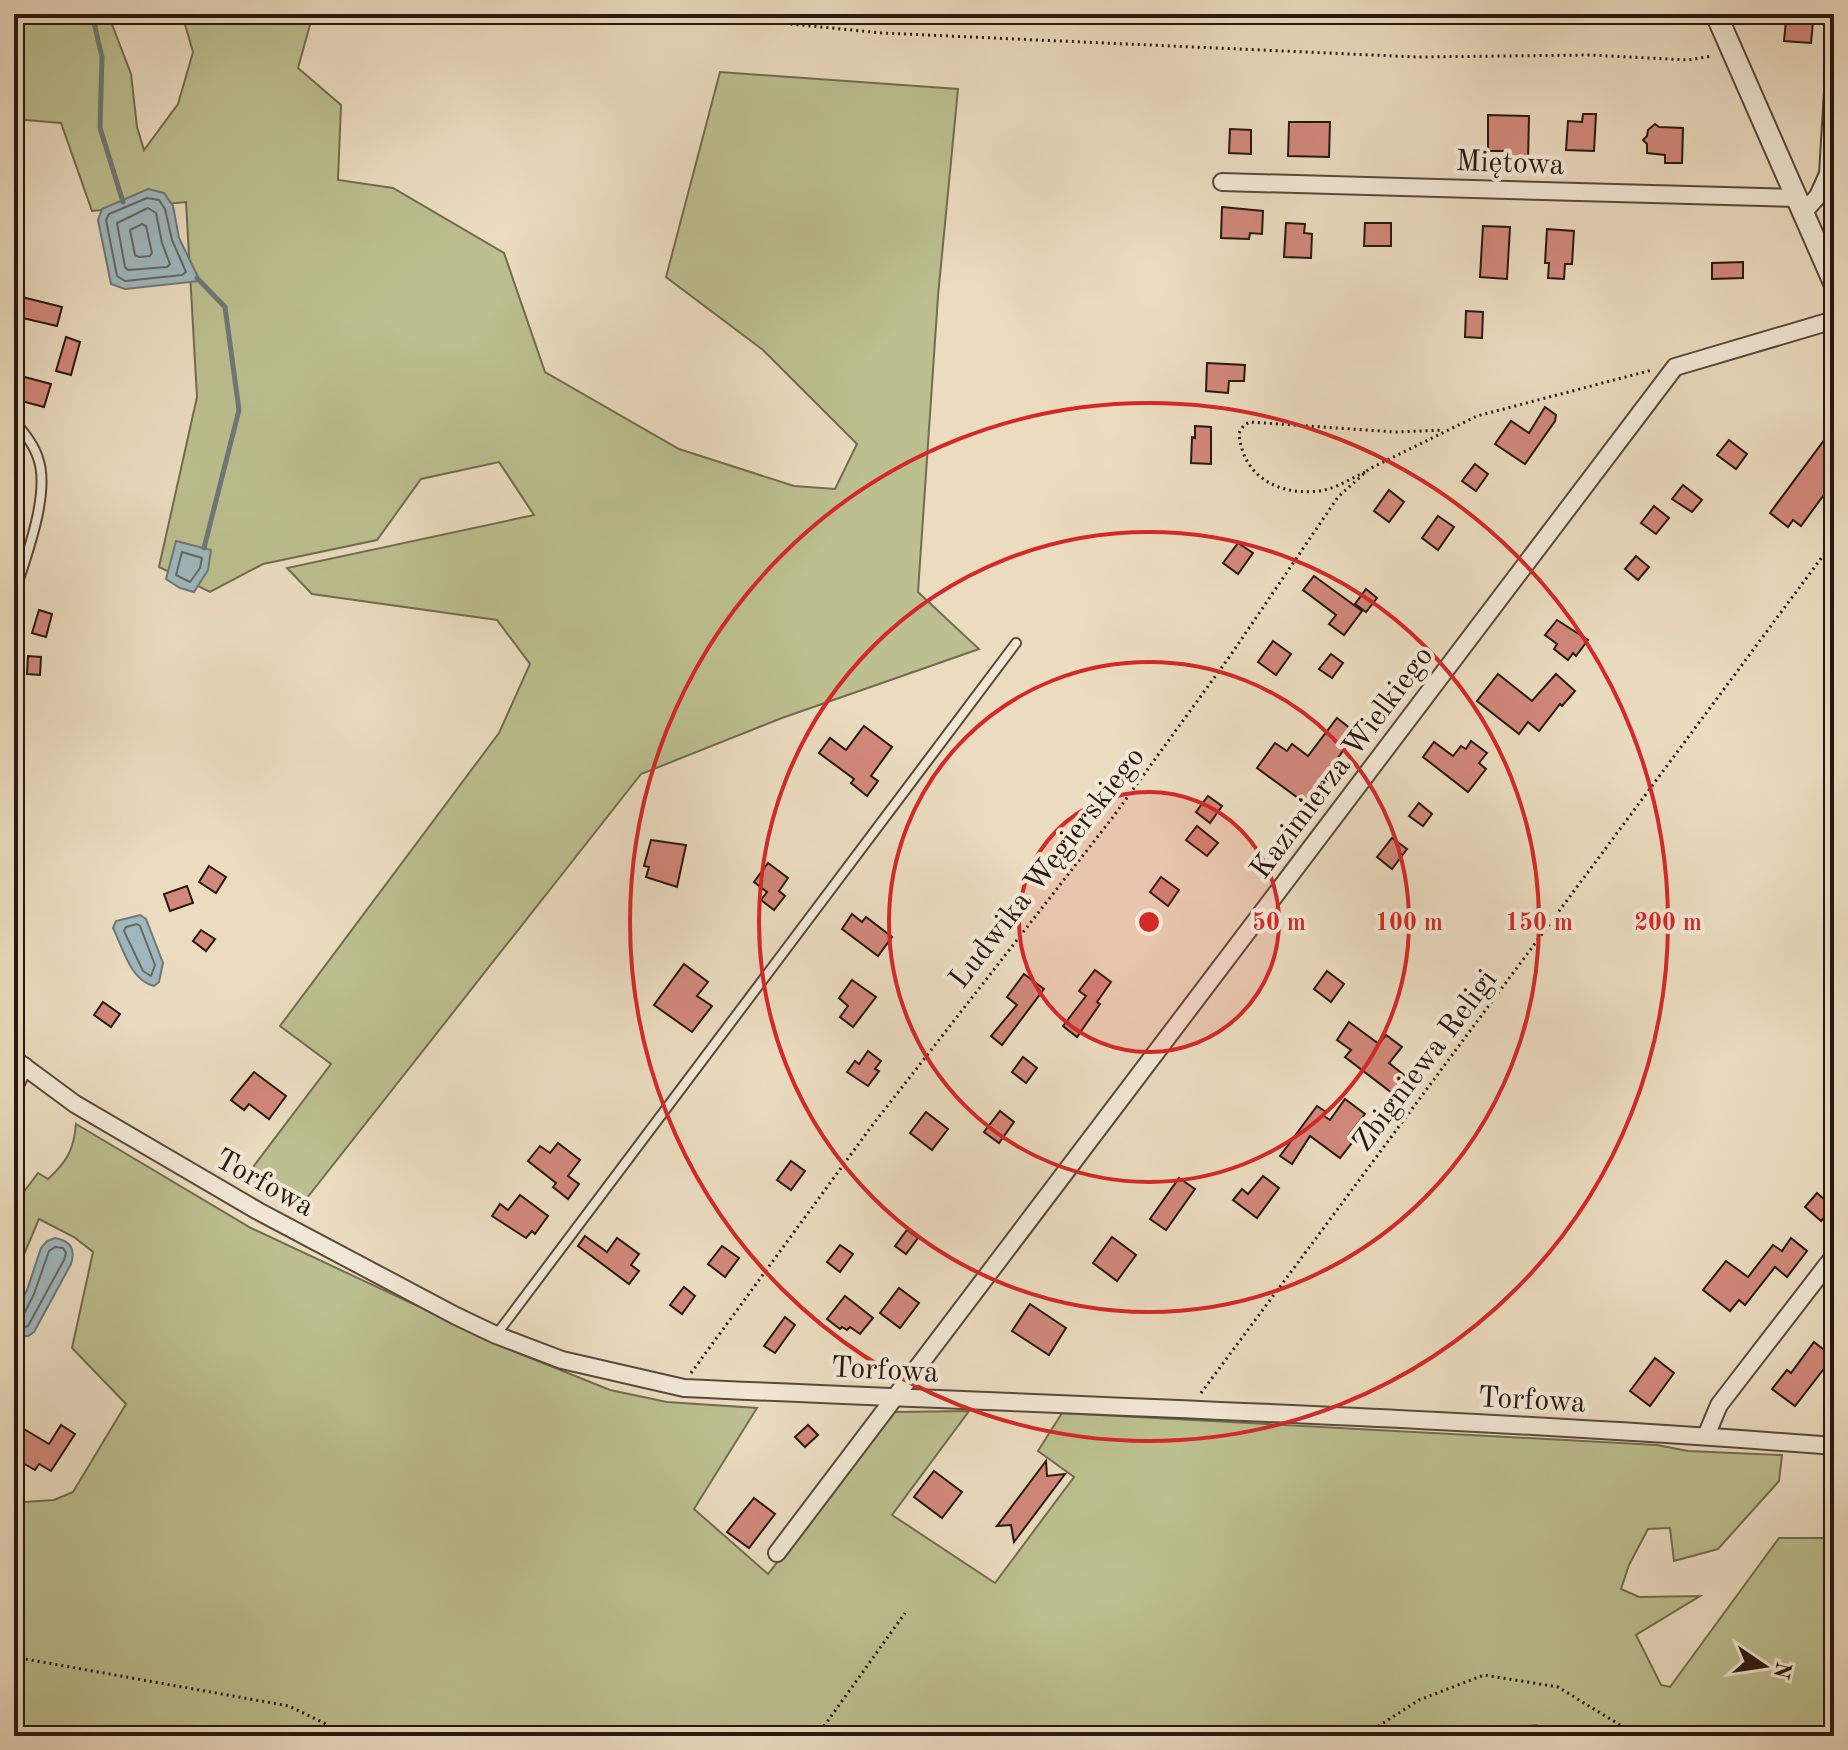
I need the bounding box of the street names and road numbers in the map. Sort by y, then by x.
street label: Miętowa [1455,147,1565,181]
street label: Kazimierza Wielkiego [1246,641,1440,885]
street label: Ludwika Węgierskiego [944,742,1151,994]
street label: Zbigniewa Religi [1348,965,1503,1158]
street label: Torfowa [210,1144,319,1223]
street label: Torfowa [830,1353,940,1389]
street label: Torfowa [1477,1383,1587,1419]

